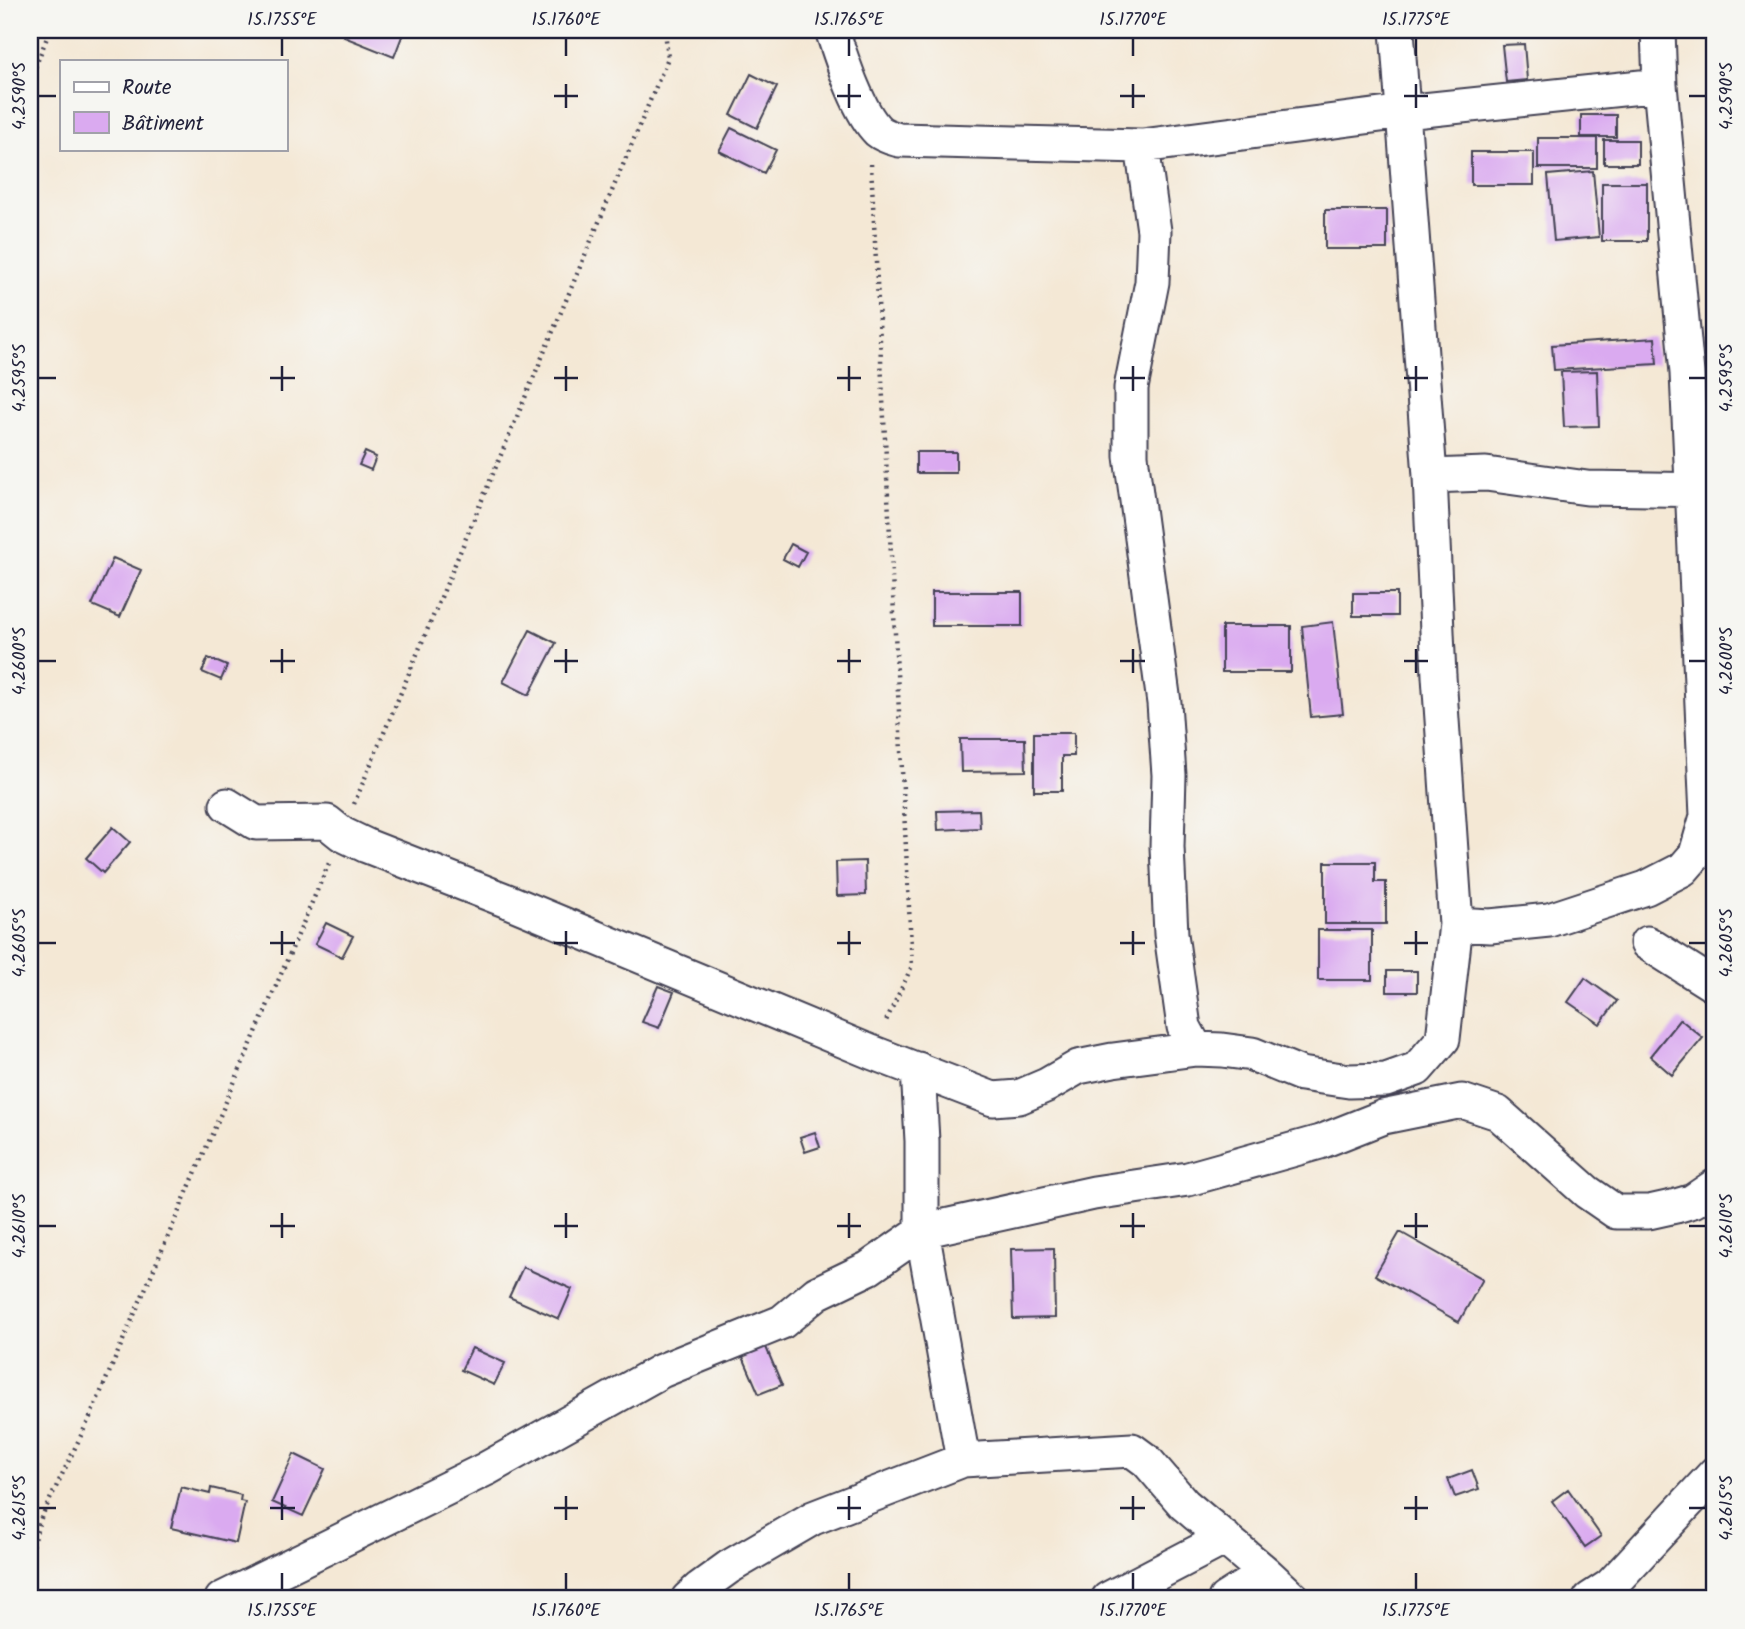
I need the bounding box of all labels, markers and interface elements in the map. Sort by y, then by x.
text: 15.1755°E [247,6,317,35]
text: 15.1760°E [531,6,601,35]
text: 15.1765°E [814,6,884,35]
text: 15.1770°E [1099,6,1167,35]
text: 15.1775°E [1382,6,1451,35]
legend [60,60,287,150]
text: 4.2590°S [6,62,35,130]
text: 4.2590°S [1713,62,1742,130]
text: Route [122,72,172,105]
text: Bâtiment [122,108,205,141]
text: 4.2595°S [6,343,35,412]
text: 4.2595°S [1713,343,1742,412]
text: 4.2600°S [6,626,35,695]
text: 4.2600°S [1713,626,1742,695]
text: 4.2605°S [6,908,35,977]
text: 4.2605°S [1713,908,1742,977]
text: 4.2610°S [6,1193,35,1258]
text: 4.2610°S [1713,1193,1742,1258]
text: 4.2615°S [6,1475,35,1541]
text: 4.2615°S [1713,1475,1742,1541]
text: 15.1755°E [247,1597,317,1626]
text: 15.1760°E [531,1597,601,1626]
text: 15.1765°E [814,1597,884,1626]
text: 15.1770°E [1099,1597,1167,1626]
text: 15.1775°E [1382,1597,1451,1626]

